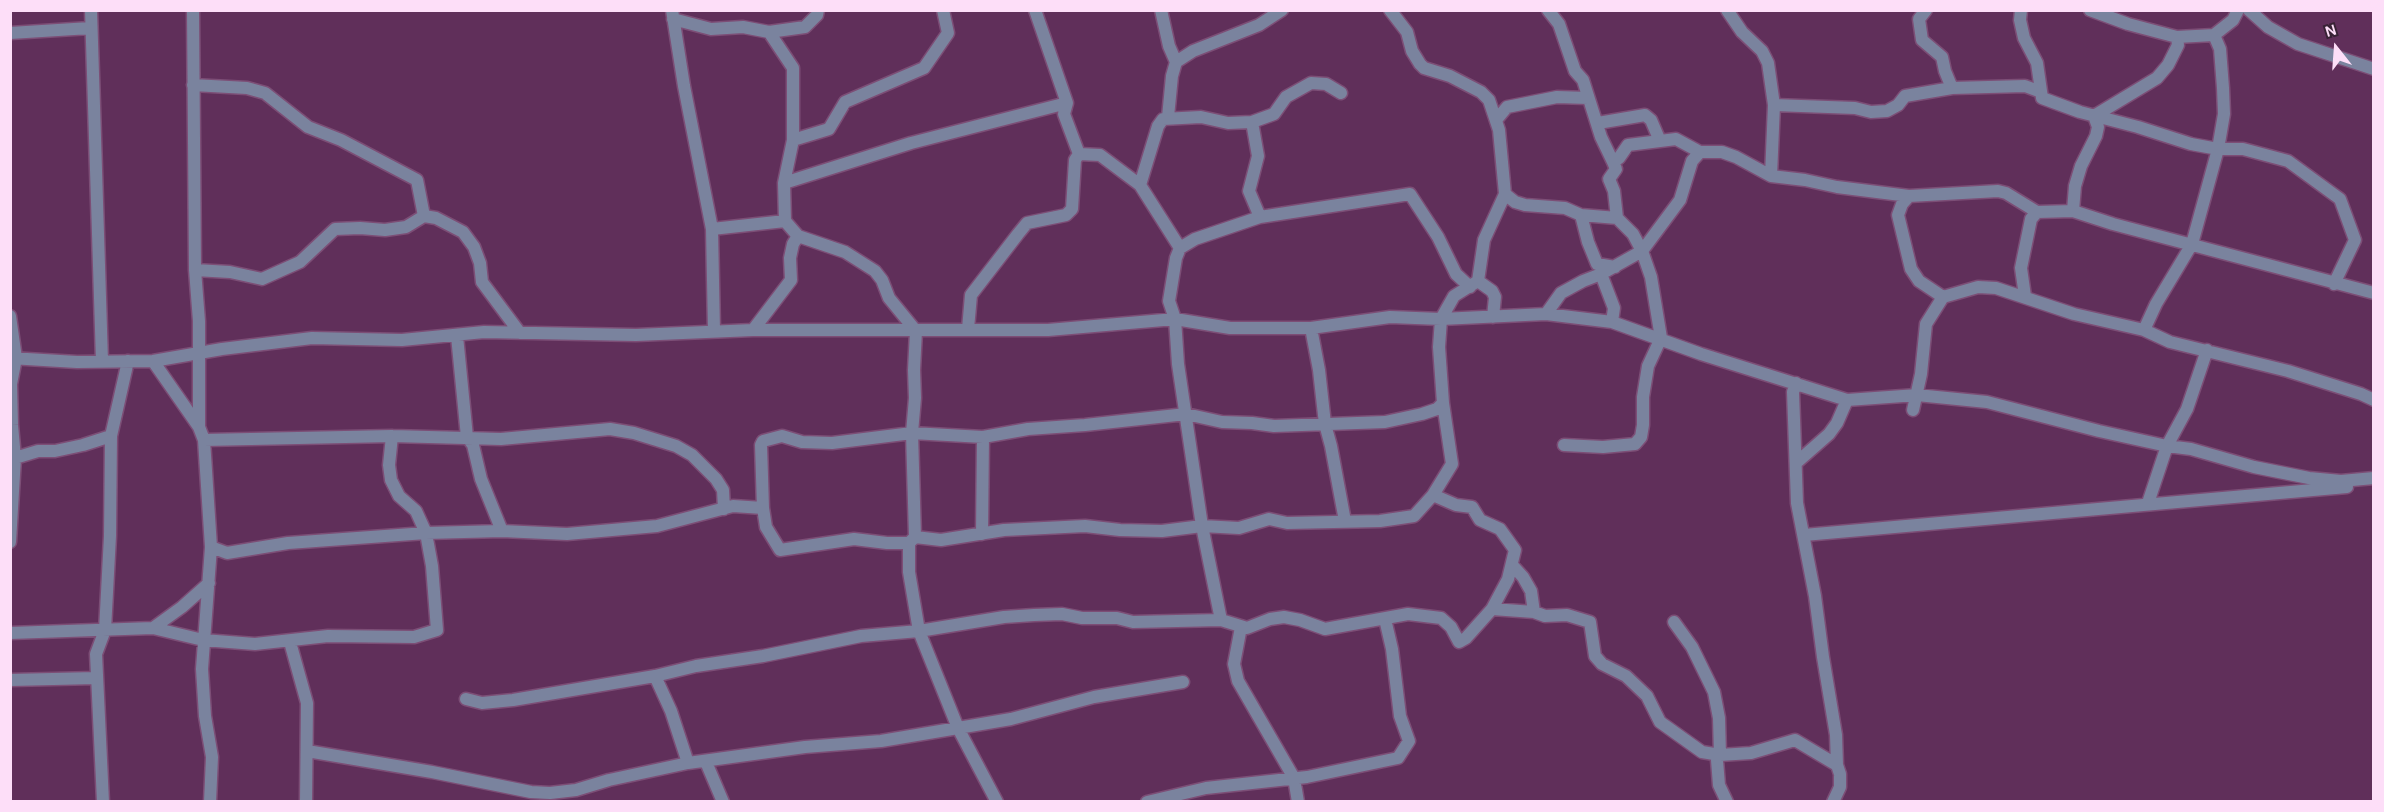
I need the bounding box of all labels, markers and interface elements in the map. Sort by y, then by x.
north arrow [2306,18,2366,78]
text: N [2322,20,2339,41]

